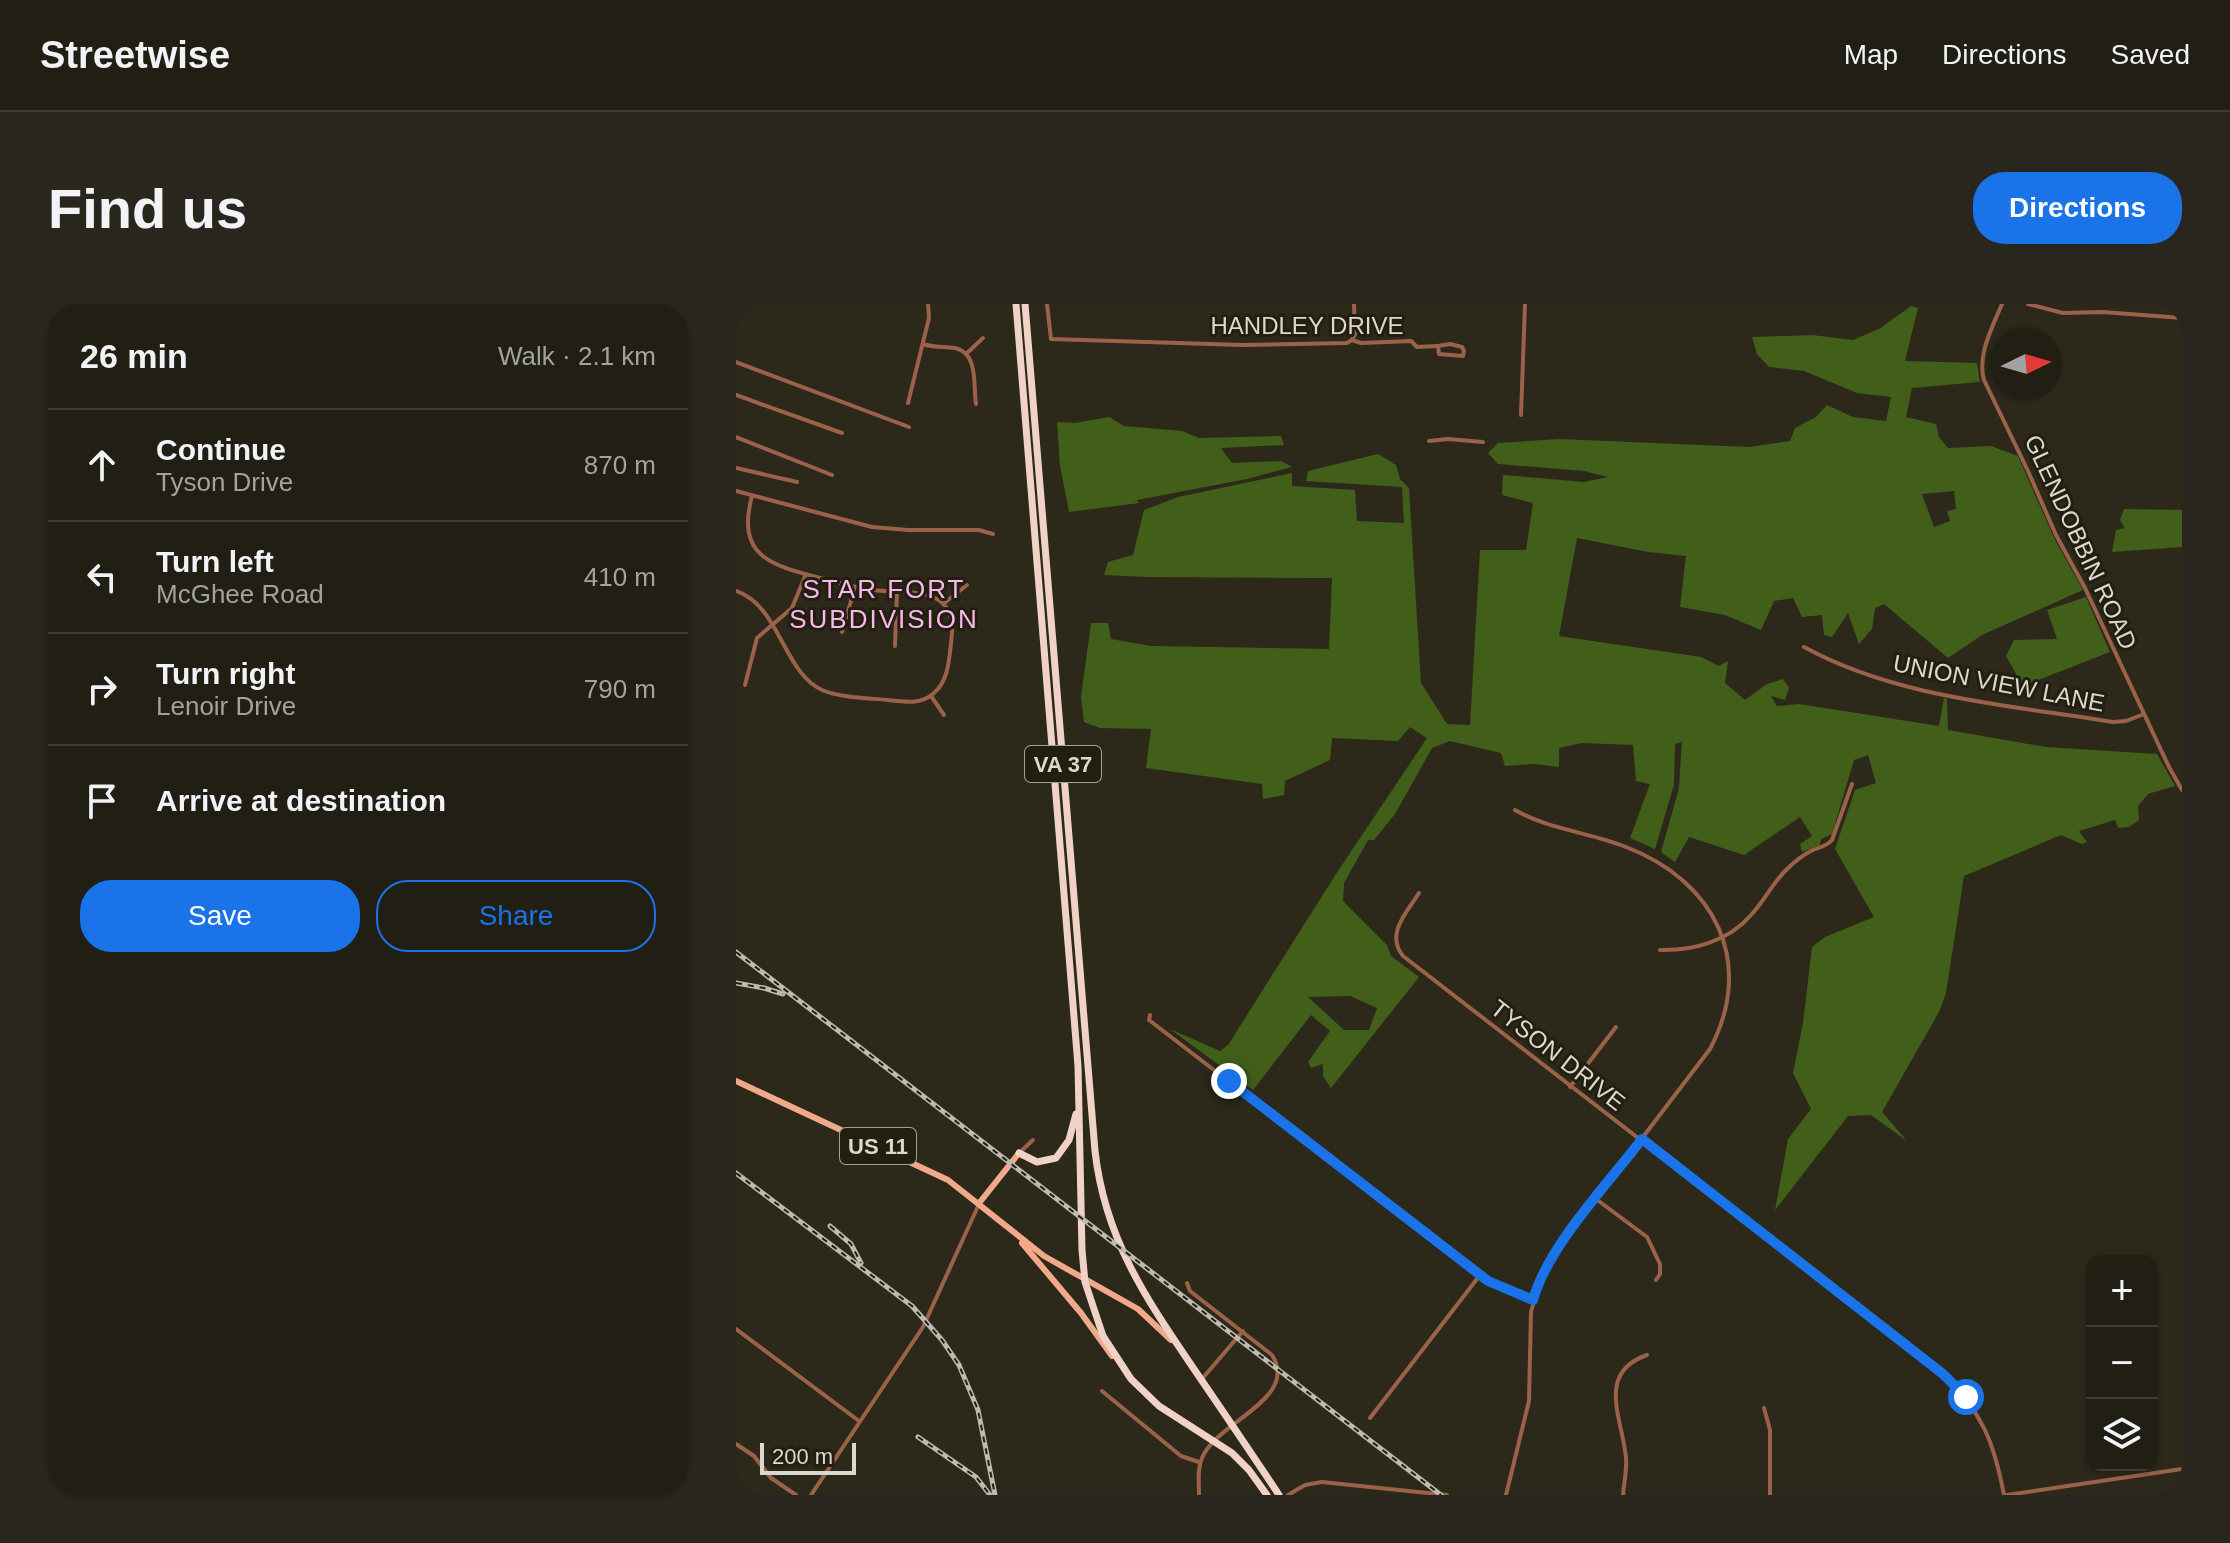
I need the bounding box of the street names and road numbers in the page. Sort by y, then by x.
street label: HANDLEY DRIVE [1211,312,1403,339]
street label: GLENDOBBIN ROAD [2019,431,2143,653]
street label: UNION VIEW LANE [1891,649,2107,717]
road number: VA 37 [1025,746,1101,782]
street label: TYSON DRIVE [1486,994,1630,1116]
road number: US 11 [840,1128,916,1164]

